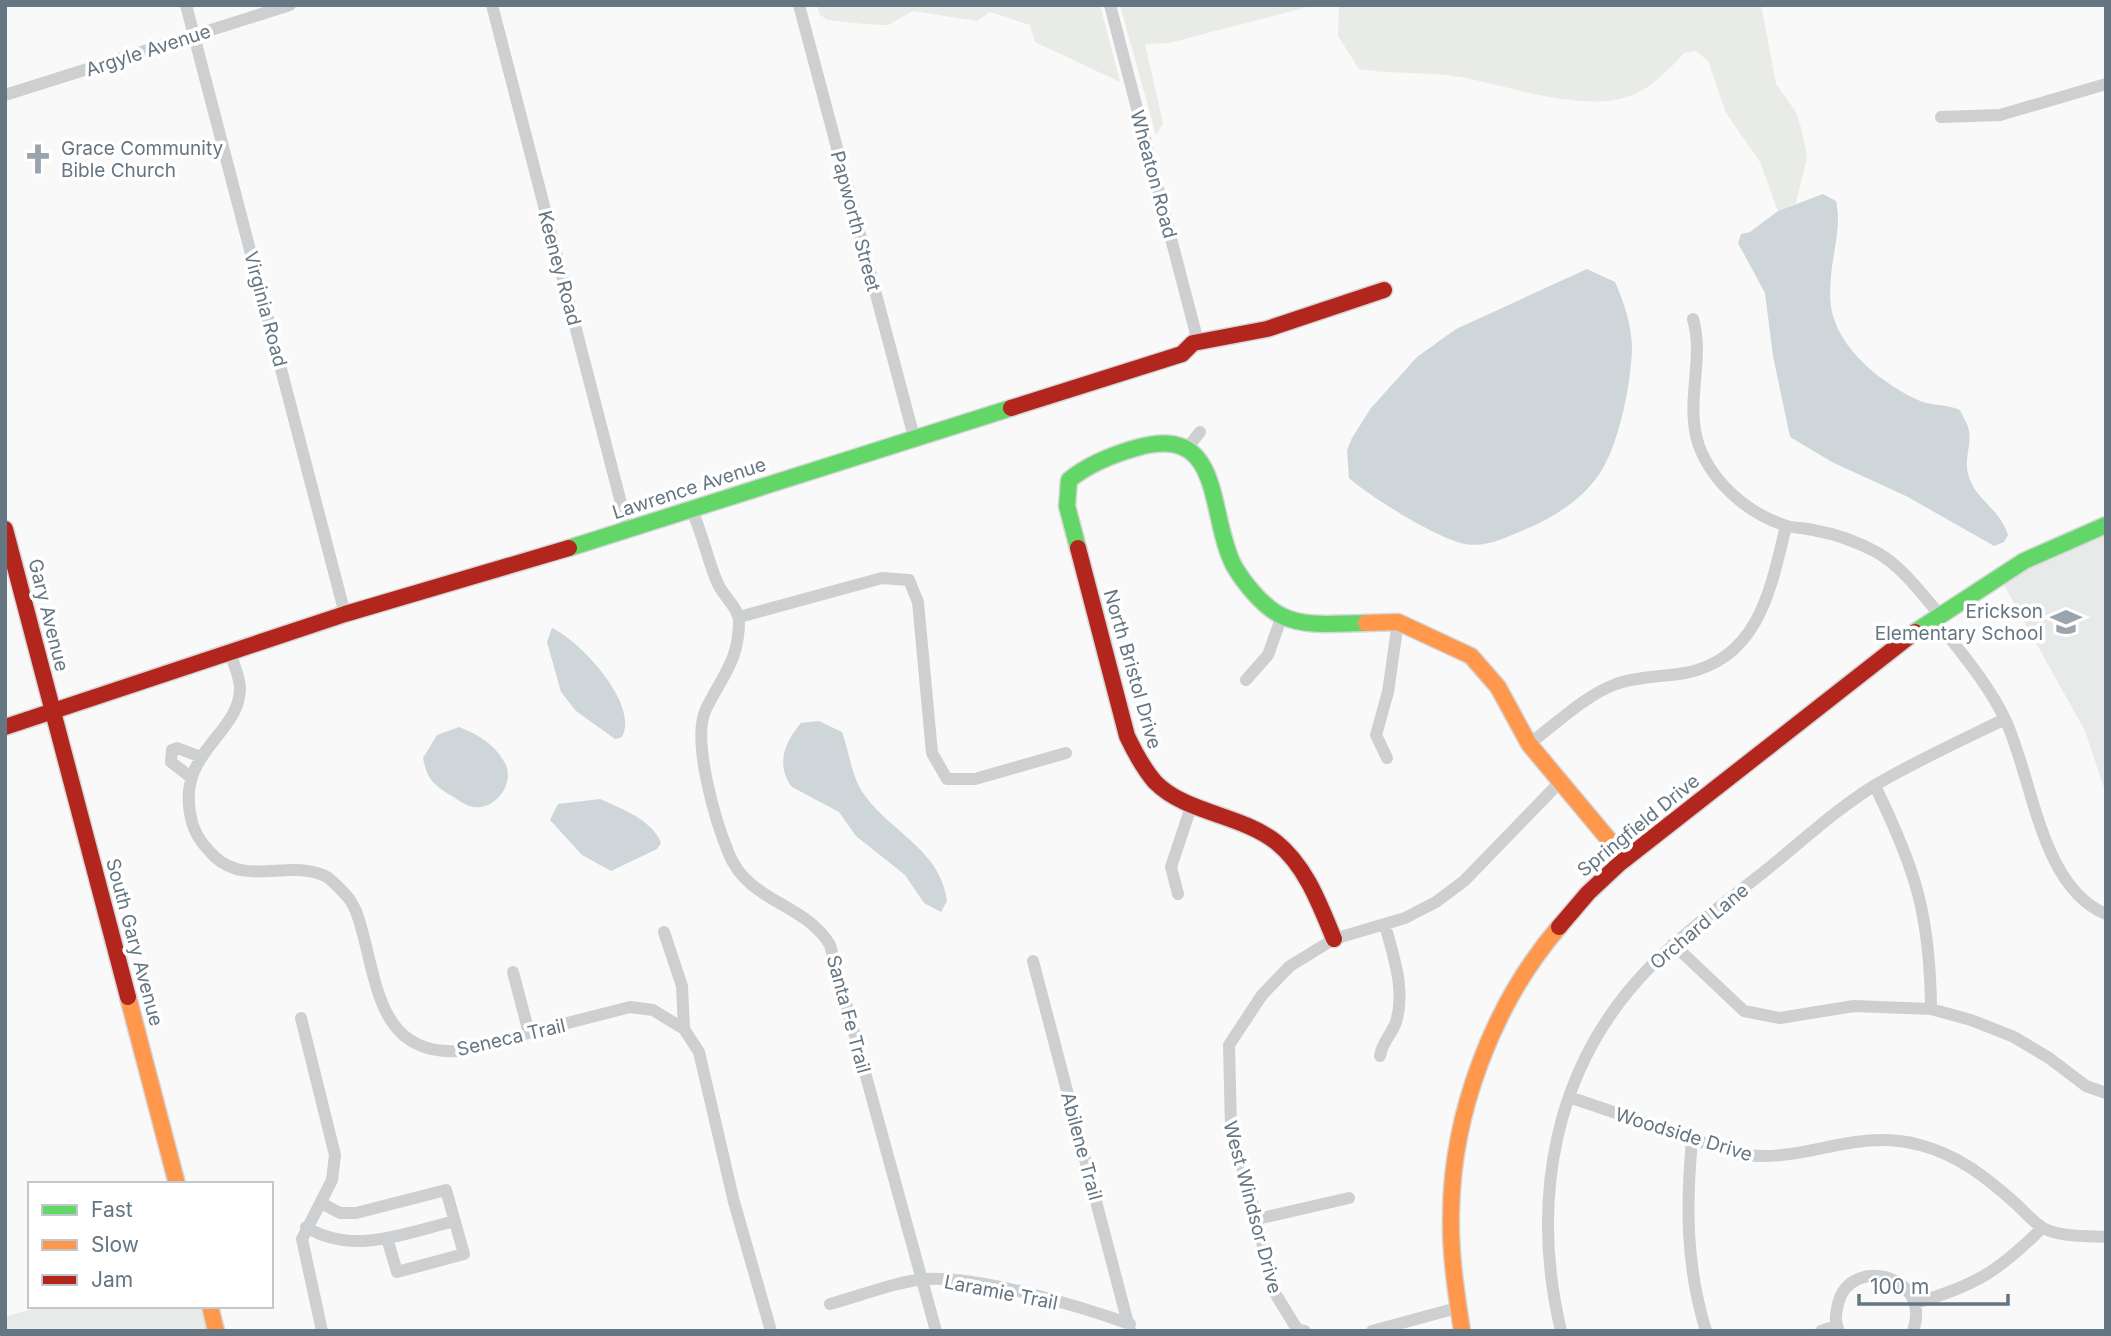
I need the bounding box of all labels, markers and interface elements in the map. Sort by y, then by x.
street label: Argyle Avenue [83,19,214,82]
street label: Wheaton Road [1125,108,1182,241]
place label: Grace Community Bible Church [61,137,223,182]
church icon: Grace Community Bible Church [21,142,55,176]
street label: Papworth Street [826,148,885,294]
street label: Keeney Road [533,208,586,328]
street label: Virginia Road [239,249,292,369]
street label: Lawrence Avenue [609,453,769,524]
street label: Gary Avenue [23,557,74,674]
street label: North Bristol Drive [1099,587,1166,752]
place label: Erickson Elementary School [1875,600,2043,645]
school or university icon: Erickson Elementary School [2049,605,2083,639]
street label: Springfield Drive [1573,769,1704,882]
street label: South Gary Avenue [101,856,168,1028]
street label: Orchard Lane [1645,878,1753,974]
street label: Santa Fe Trail [822,952,875,1076]
street label: Seneca Trail [455,1014,568,1061]
street label: Abilene Trail [1056,1090,1107,1203]
street label: Woodside Drive [1613,1103,1755,1166]
street label: West Windsor Drive [1218,1118,1287,1296]
legend [28,1182,273,1308]
text: Fast [91,1197,133,1222]
text: Slow [91,1232,139,1257]
scale bar [1859,1262,2008,1306]
text: Jam [91,1267,133,1292]
street label: Laramie Trail [942,1270,1060,1315]
text: 100 m [1870,1274,1929,1299]

